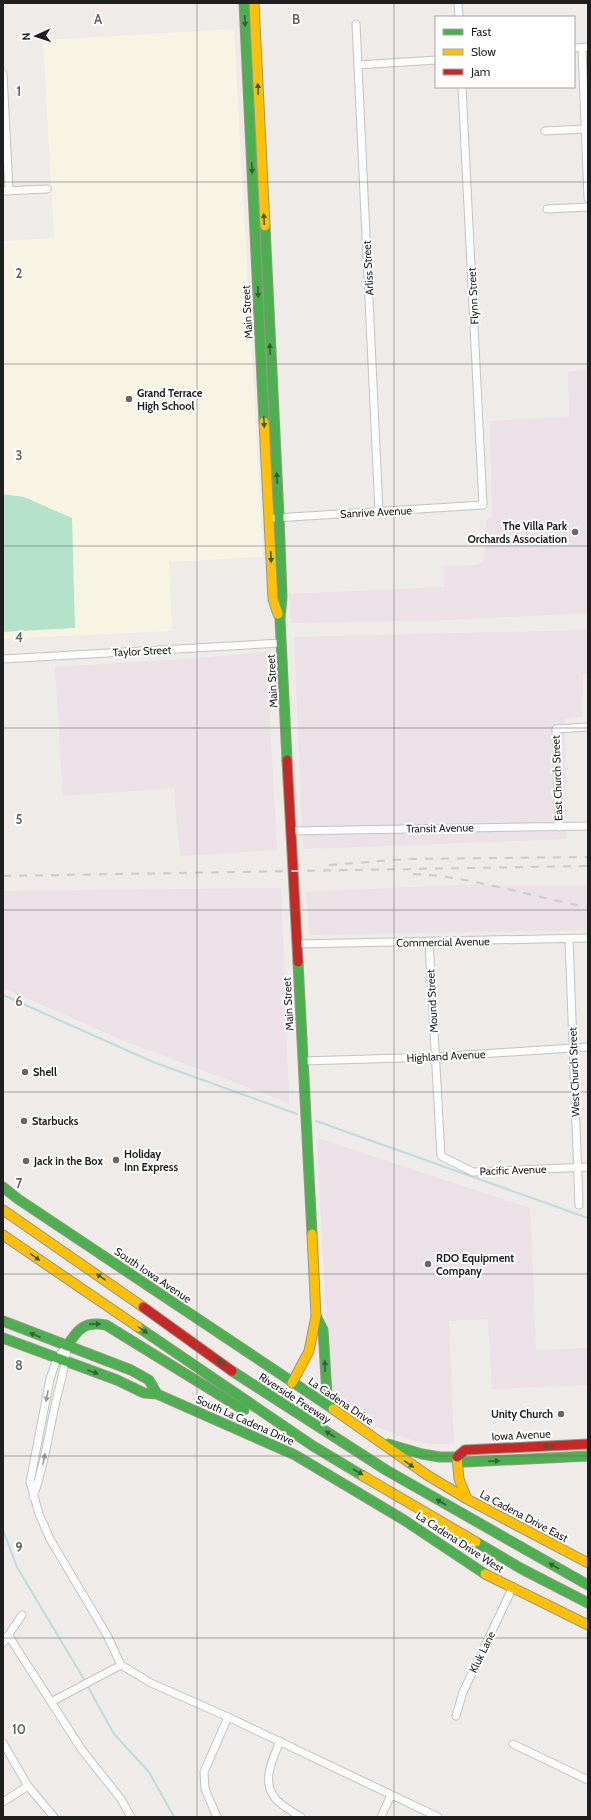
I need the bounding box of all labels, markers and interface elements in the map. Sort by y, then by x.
text: A [94,11,103,27]
text: B [292,11,300,27]
one-way arrow [241,15,248,27]
north arrow [16,16,56,56]
legend [435,16,575,88]
text: Fast [471,24,491,39]
text: N [19,32,33,41]
text: Slow [471,44,496,59]
text: Jam [470,64,490,79]
text: 1 [17,83,21,99]
one-way arrow [254,83,261,95]
one-way arrow [248,162,255,174]
one-way arrow [260,213,267,225]
street label: Arliss Street [360,240,376,296]
text: 2 [16,265,23,281]
street label: Flynn Street [465,267,481,325]
street label: Main Street [239,285,255,339]
one-way arrow [254,286,261,298]
one-way arrow [267,343,274,355]
place label: Grand Terrace High School [137,386,203,413]
marker: Grand Terrace High School [124,394,134,404]
one-way arrow [261,416,267,429]
text: 3 [15,447,23,463]
one-way arrow [273,472,280,484]
street label: Sanrive Avenue [340,503,413,521]
place label: The Villa Park Orchards Association [467,519,568,546]
marker: The Villa Park Orchards Association [570,527,580,537]
one-way arrow [268,551,274,564]
text: 4 [15,629,23,645]
street label: Taylor Street [112,642,172,660]
street label: Main Street [264,654,280,708]
street label: East Church Street [548,735,565,821]
text: 5 [16,811,23,827]
street label: Transit Avenue [406,820,474,836]
street label: Commercial Avenue [396,934,490,950]
street label: Mound Street [423,969,441,1033]
street label: Main Street [280,977,296,1031]
text: 6 [15,993,23,1009]
street label: West Church Street [565,1027,583,1117]
street label: Highland Avenue [406,1047,486,1065]
place label: Shell [33,1065,57,1079]
marker: Shell [20,1067,30,1077]
place label: Starbucks [32,1114,79,1128]
marker: Starbucks [19,1116,29,1126]
place label: Holiday Inn Express [124,1147,178,1174]
place label: Jack in the Box [33,1154,103,1168]
marker: Holiday Inn Express [111,1155,121,1165]
marker: Jack in the Box [21,1156,31,1166]
street label: Pacific Avenue [479,1162,547,1178]
text: 7 [16,1175,23,1191]
street label: South Iowa Avenue [112,1244,194,1306]
place label: RDO Equipment Company [436,1251,514,1278]
one-way arrow [30,1253,40,1261]
marker: RDO Equipment Company [423,1259,433,1269]
one-way arrow [96,1273,106,1281]
one-way arrow [89,1321,102,1327]
one-way arrow [137,1326,148,1334]
one-way arrow [28,1331,40,1337]
text: 8 [15,1357,23,1373]
one-way arrow [216,1358,227,1366]
one-way arrow [321,1360,328,1372]
one-way arrow [88,1369,100,1375]
street label: Riverside Freeway [256,1370,334,1427]
street label: La Cadena Drive [306,1374,377,1428]
one-way arrow [44,1389,50,1402]
street label: South La Cadena Drive [194,1392,297,1448]
place label: Unity Church [491,1407,553,1421]
marker: Unity Church [556,1409,566,1419]
street label: Iowa Avenue [491,1426,551,1444]
one-way arrow [325,1430,335,1438]
one-way arrow [542,1443,555,1449]
one-way arrow [41,1453,47,1465]
one-way arrow [488,1457,500,1464]
one-way arrow [404,1460,414,1468]
one-way arrow [352,1469,364,1476]
street label: La Cadena Drive East [478,1487,571,1545]
one-way arrow [435,1499,447,1506]
street label: La Cadena Drive West [413,1508,507,1576]
text: 9 [15,1539,23,1555]
one-way arrow [548,1562,560,1569]
street label: Kluk Lane [466,1629,498,1675]
text: 10 [12,1721,26,1737]

